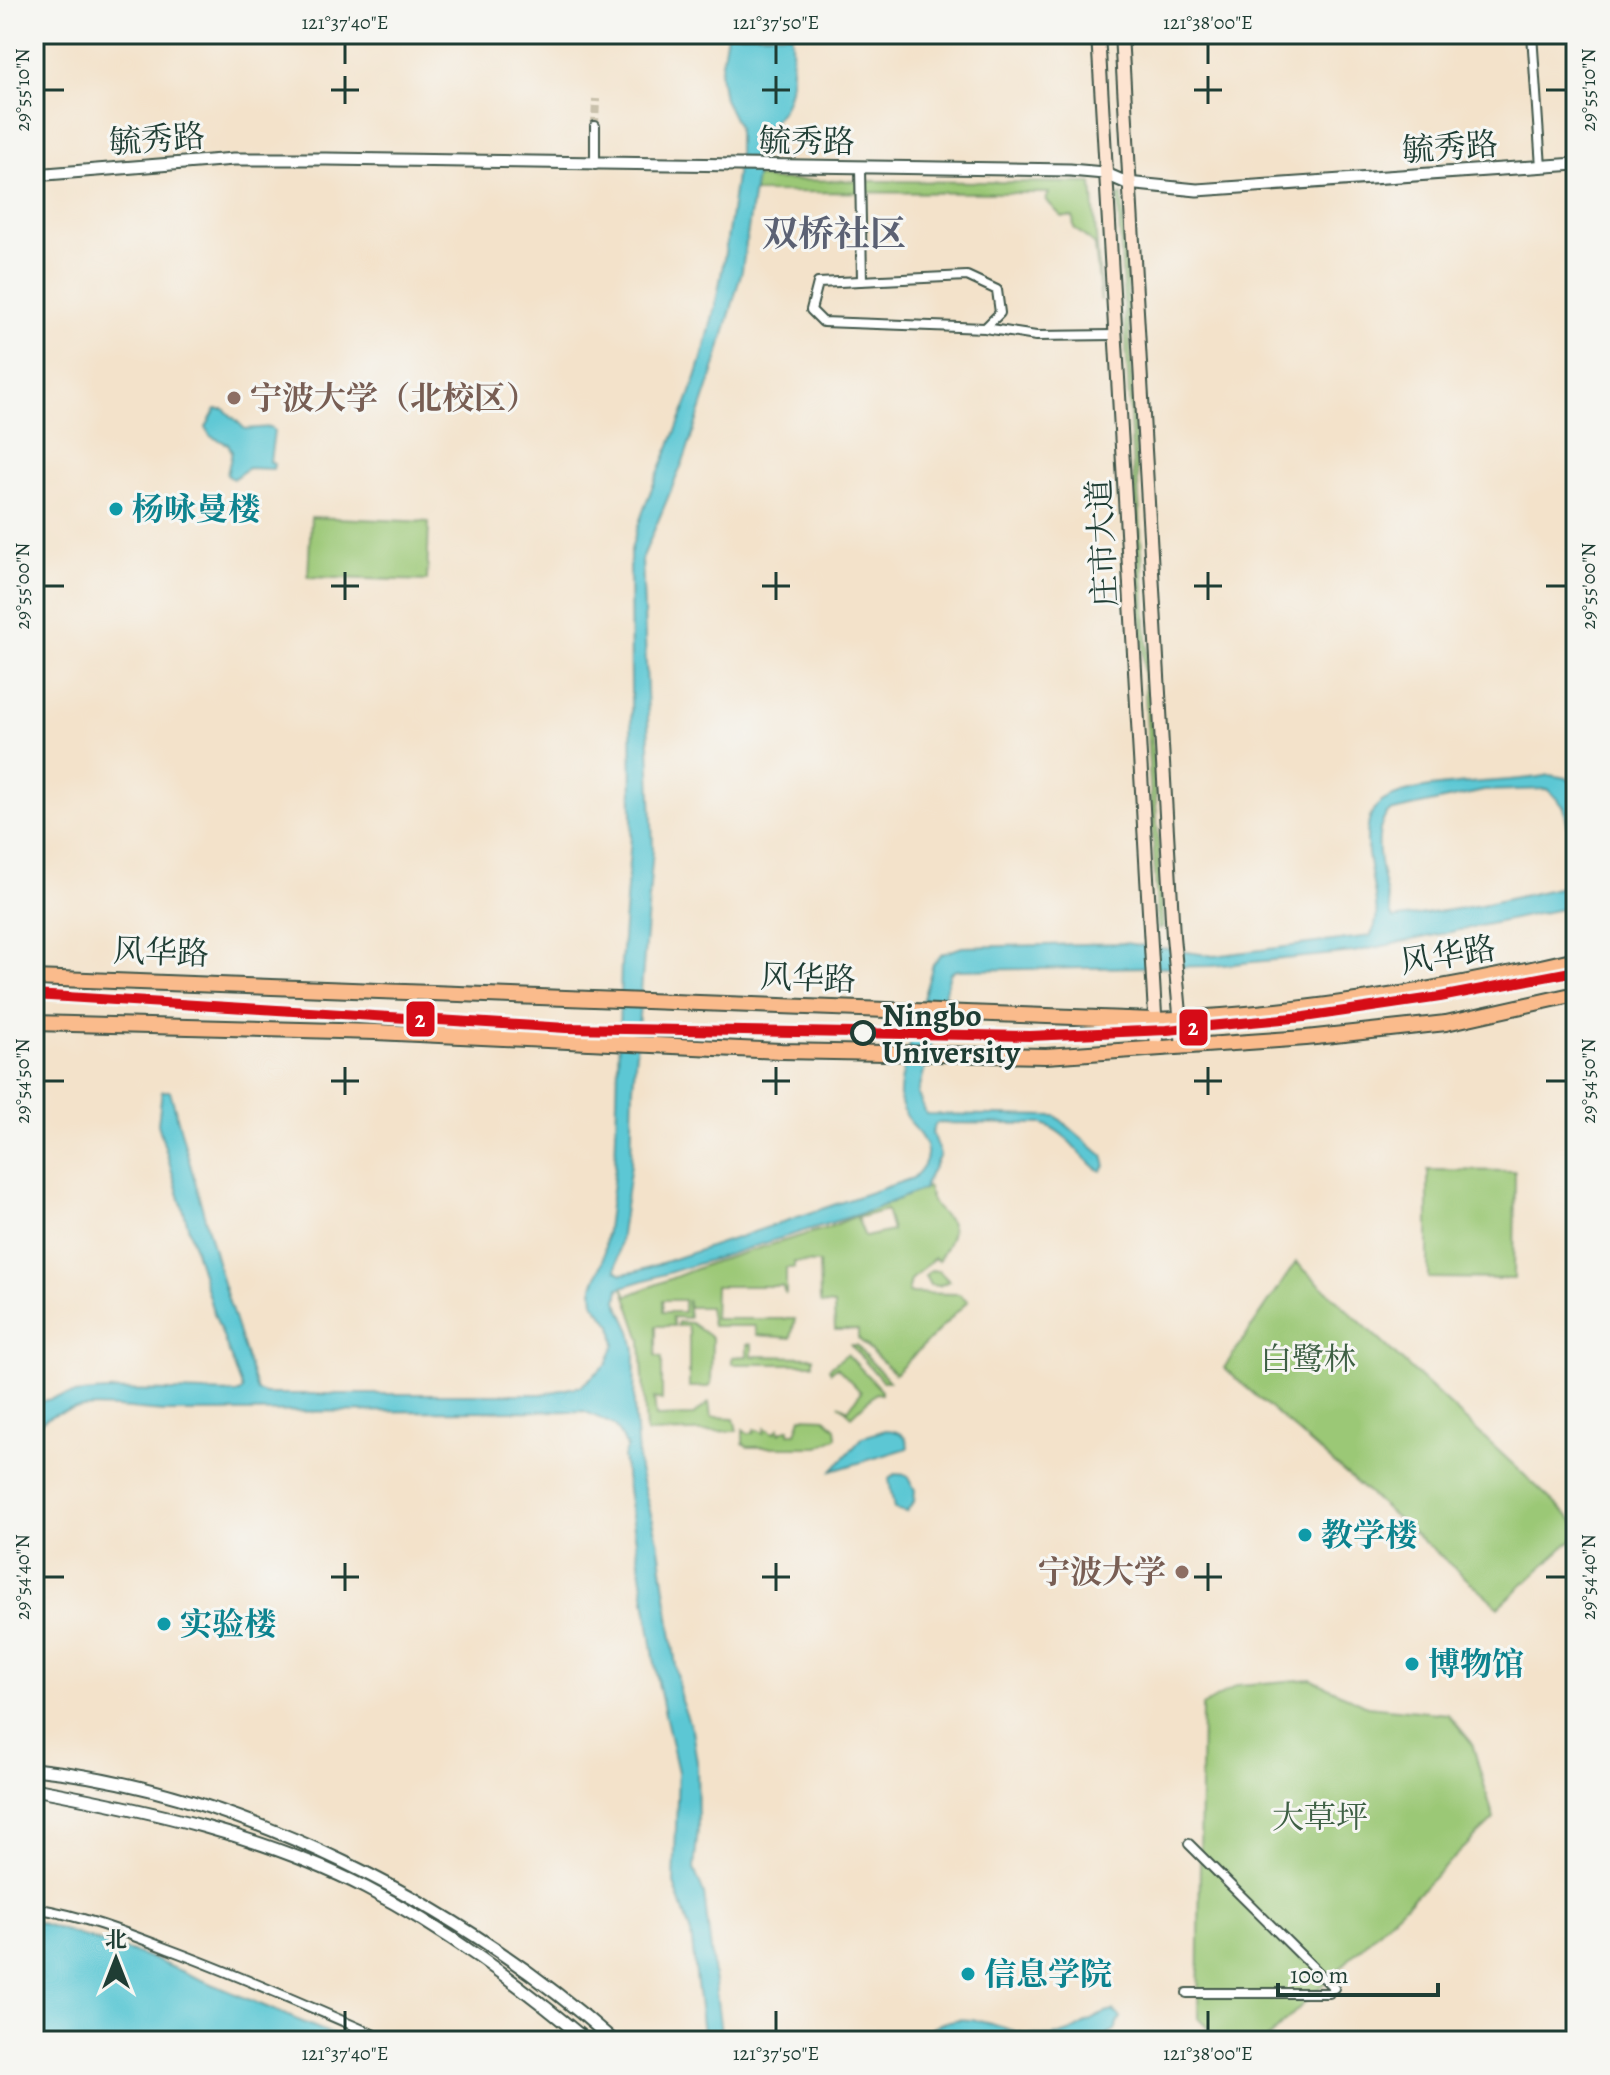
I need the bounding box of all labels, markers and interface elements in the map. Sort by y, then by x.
text: 121°37'40"E [302,9,388,36]
text: 121°37'50"E [733,9,819,36]
text: 121°38'00"E [1163,9,1253,36]
text: 29°55'10"N [9,48,36,132]
text: 29°55'10"N [1575,48,1602,132]
street label: 毓秀路 [108,114,206,164]
street label: 毓秀路 [759,118,855,164]
street label: 毓秀路 [1401,122,1499,172]
district label: 双桥社区 [762,209,906,258]
place label: 宁波大学（北校区） [250,376,538,420]
marker: 宁波大学（北校区） [225,389,243,407]
street label: 庄市大道 [1077,478,1127,608]
place label: 杨咏曼楼 [132,487,260,531]
marker: 杨咏曼楼 [107,500,125,518]
text: 29°55'00"N [9,542,36,630]
text: 29°55'00"N [1575,542,1602,630]
street label: 风华路 [1397,926,1499,984]
street label: 风华路 [112,928,210,976]
street label: 风华路 [759,954,857,1002]
place label: Ningbo University [882,993,1021,1074]
line badge: 2 [405,1000,436,1038]
text: 2 [415,1005,426,1035]
line badge: 2 [1178,1008,1209,1047]
text: 2 [1188,1013,1199,1043]
marker: Ningbo University [851,1021,875,1045]
text: 29°54'50"N [9,1038,36,1124]
text: 29°54'50"N [1575,1038,1602,1124]
park label: 白鹭林 [1260,1337,1356,1381]
place label: 教学楼 [1321,1513,1417,1557]
marker: 教学楼 [1296,1526,1314,1544]
text: 29°54'40"N [9,1534,36,1620]
text: 29°54'40"N [1575,1534,1602,1620]
place label: 宁波大学 [1038,1550,1166,1594]
marker: 宁波大学 [1173,1563,1191,1581]
place label: 实验楼 [180,1602,276,1646]
marker: 实验楼 [155,1615,173,1633]
place label: 博物馆 [1428,1642,1524,1686]
marker: 博物馆 [1403,1655,1421,1673]
park label: 大草坪 [1272,1795,1368,1839]
north arrow [76,1919,156,1999]
text: 北 [105,1925,127,1955]
scale bar [1278,1947,1438,1997]
place label: 信息学院 [984,1952,1112,1996]
text: 100 m [1290,1959,1349,1991]
marker: 信息学院 [959,1965,977,1983]
text: 121°37'40"E [302,2040,388,2067]
text: 121°37'50"E [733,2040,819,2067]
text: 121°38'00"E [1163,2040,1253,2067]

